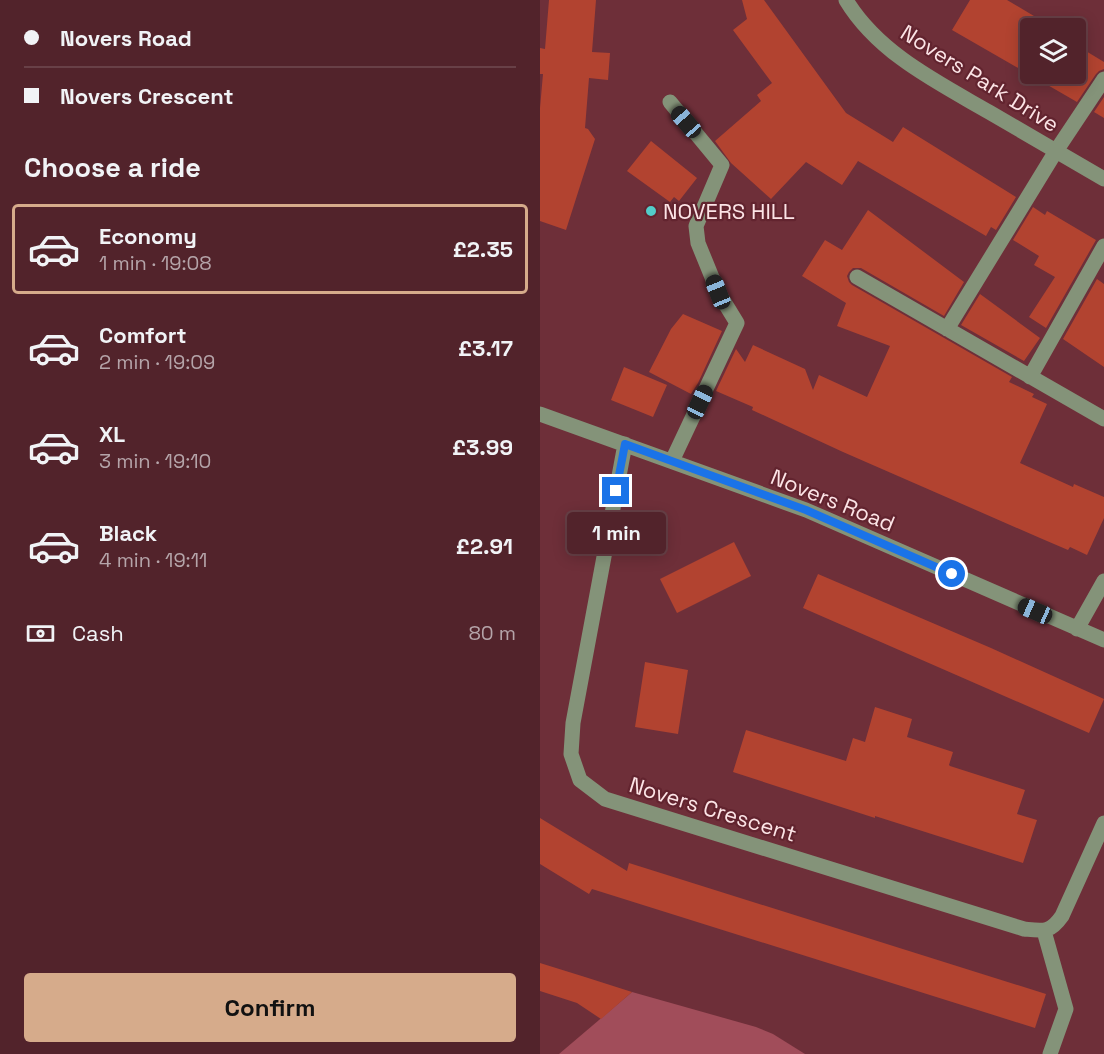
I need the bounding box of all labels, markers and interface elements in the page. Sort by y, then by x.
street label: Novers Park Drive [896,18,1064,138]
map controls [1020,18,1086,84]
button: layers [1020,18,1086,84]
text: Novers Road [60,24,192,52]
text: Novers Crescent [60,82,233,110]
car [667,103,705,141]
text: Choose a ride [24,150,201,185]
place label: NOVERS HILL [663,197,795,225]
marker: NOVERS HILL [644,204,658,218]
icon: car [27,222,81,276]
text: Economy [99,222,197,250]
text: £2.35 [453,235,513,263]
text: 1 min · 19:08 [99,250,212,276]
car [703,272,733,312]
icon: car [27,321,81,375]
text: Comfort [99,321,187,349]
text: £3.17 [458,334,513,362]
text: 2 min · 19:09 [99,349,215,375]
car [684,382,716,422]
icon: car [27,420,81,474]
text: XL [99,420,125,448]
text: £3.99 [452,433,513,461]
text: 3 min · 19:10 [99,448,211,474]
street label: Novers Road [767,462,899,538]
route end [602,477,629,504]
callout: 1 min [566,512,665,554]
icon: car [27,519,81,573]
text: Black [99,519,157,547]
text: 1 min [592,520,641,546]
text: £2.91 [456,532,513,560]
text: 4 min · 19:11 [99,547,207,573]
route start [938,560,965,587]
car [1015,595,1055,627]
icon: cash [24,617,57,650]
text: Cash [72,619,124,647]
text: 80 m [468,620,516,646]
street label: Novers Crescent [626,770,800,848]
button: Confirm [24,973,516,1042]

